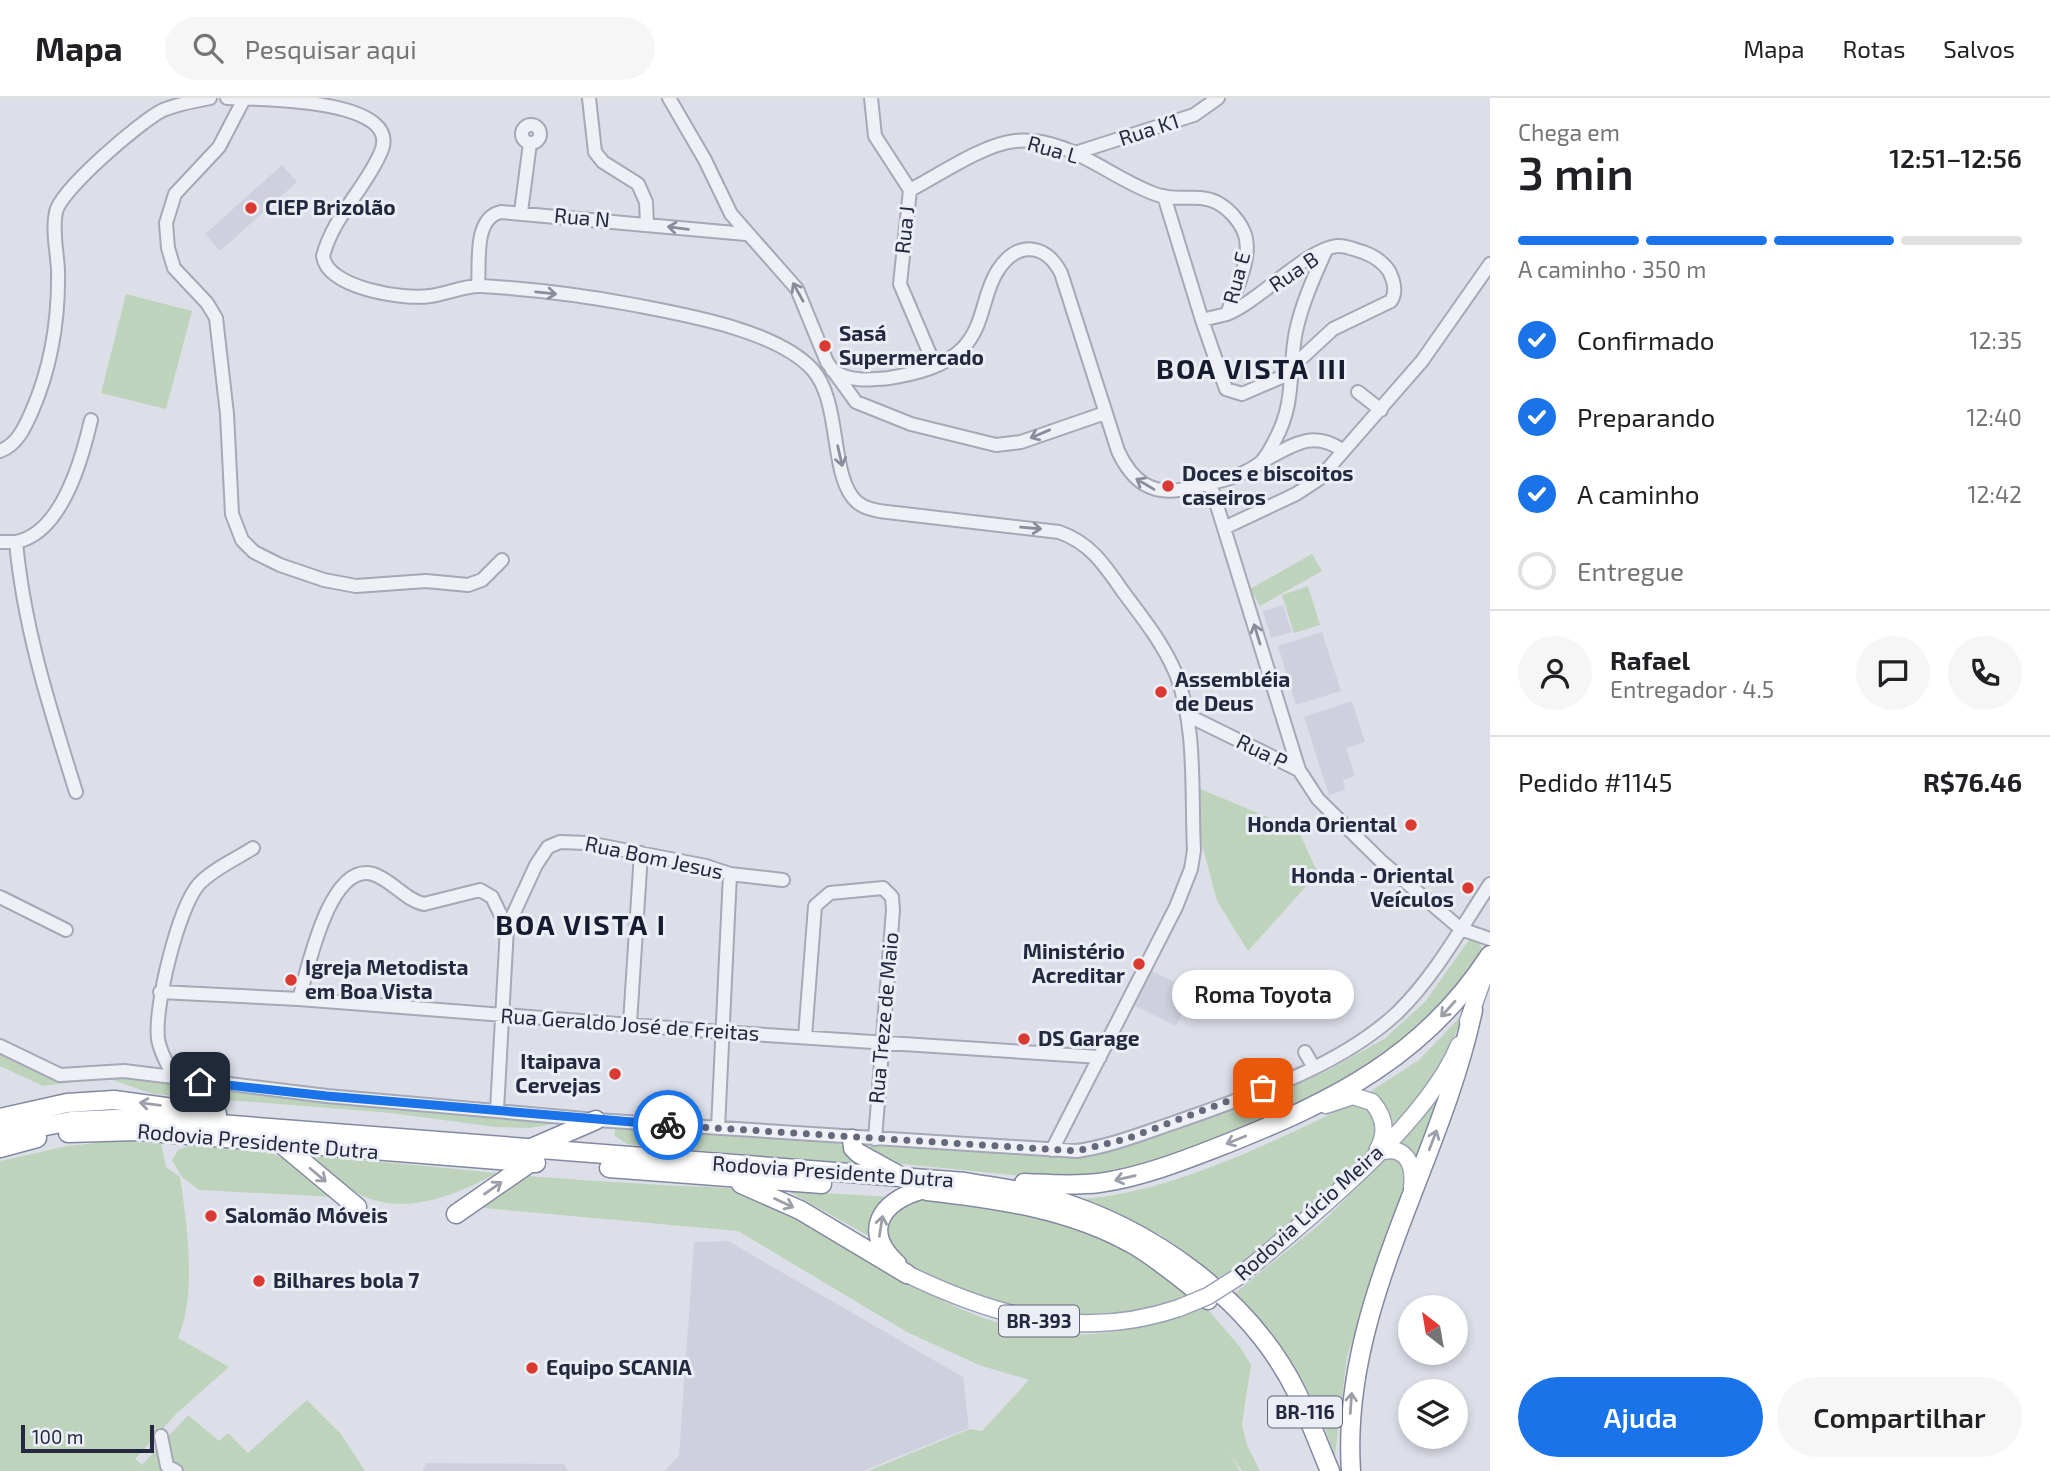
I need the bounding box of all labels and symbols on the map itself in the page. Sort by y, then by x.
street label: Rua K1 [1115,107,1182,150]
street label: Rua L [1025,129,1082,168]
place label: CIEP Brizolão [265,194,396,219]
marker: CIEP Brizolão [243,200,259,216]
street label: Rua N [553,202,611,231]
street label: Rua J [889,205,918,255]
one-way arrow [667,222,690,235]
street label: Rua B [1264,245,1323,296]
street label: Rua E [1217,249,1254,306]
one-way arrow [791,282,804,303]
one-way arrow [534,287,557,300]
place label: Sasá Supermercado [839,320,984,369]
marker: Sasá Supermercado [817,338,833,354]
district label: BOA VISTA III [1156,351,1348,385]
one-way arrow [1030,429,1052,442]
one-way arrow [834,444,847,467]
place label: Doces e biscoitos caseiros [1182,460,1354,509]
one-way arrow [1135,477,1155,491]
marker: Doces e biscoitos caseiros [1160,478,1176,494]
one-way arrow [1019,522,1042,535]
one-way arrow [1250,624,1263,646]
place label: Assembléia de Deus [1175,666,1290,715]
marker: Assembléia de Deus [1153,684,1169,700]
street label: Rua P [1233,728,1292,774]
place label: Honda Oriental [1247,811,1397,836]
marker: Honda Oriental [1403,817,1419,833]
street label: Rua Bom Jesus [583,830,726,883]
place label: Honda - Oriental Veículos [1291,862,1454,911]
marker: Honda - Oriental Veículos [1460,880,1476,896]
district label: BOA VISTA I [495,907,667,941]
street label: Rua Treze de Maio [863,931,902,1105]
place label: Ministério Acreditar [1023,938,1125,987]
place label: Igreja Metodista em Boa Vista [305,954,468,1003]
marker: Ministério Acreditar [1131,956,1147,972]
callout: Roma Toyota [1172,969,1354,1018]
marker: Igreja Metodista em Boa Vista [283,972,299,988]
one-way arrow [1440,1000,1456,1018]
street label: Rua Geraldo José de Freitas [500,1002,760,1045]
place label: DS Garage [1038,1025,1140,1050]
marker: DS Garage [1016,1031,1032,1047]
place label: Itaipava Cervejas [515,1048,601,1097]
pin [170,1052,230,1112]
pin [1233,1058,1293,1118]
marker: Itaipava Cervejas [607,1066,623,1082]
courier [633,1090,703,1160]
one-way arrow [139,1097,162,1110]
street label: Rodovia Presidente Dutra [136,1117,380,1164]
one-way arrow [1427,1129,1440,1151]
one-way arrow [1225,1135,1247,1148]
street label: Rodovia Lúcio Meira [1229,1139,1387,1285]
street label: Rodovia Presidente Dutra [711,1150,955,1191]
one-way arrow [308,1167,326,1183]
one-way arrow [1115,1172,1137,1185]
one-way arrow [483,1181,503,1195]
one-way arrow [773,1196,794,1210]
place label: Salomão Móveis [225,1202,388,1227]
marker: Salomão Móveis [203,1208,219,1224]
one-way arrow [875,1215,888,1237]
place label: Bilhares bola 7 [273,1267,419,1292]
marker: Bilhares bola 7 [251,1273,267,1289]
north arrow [1398,1295,1468,1365]
road number: BR-393 [999,1306,1079,1336]
place label: Equipo SCANIA [546,1354,692,1379]
marker: Equipo SCANIA [524,1360,540,1376]
one-way arrow [1345,1392,1358,1415]
road number: BR-116 [1268,1396,1342,1428]
scale bar [21,1422,154,1454]

